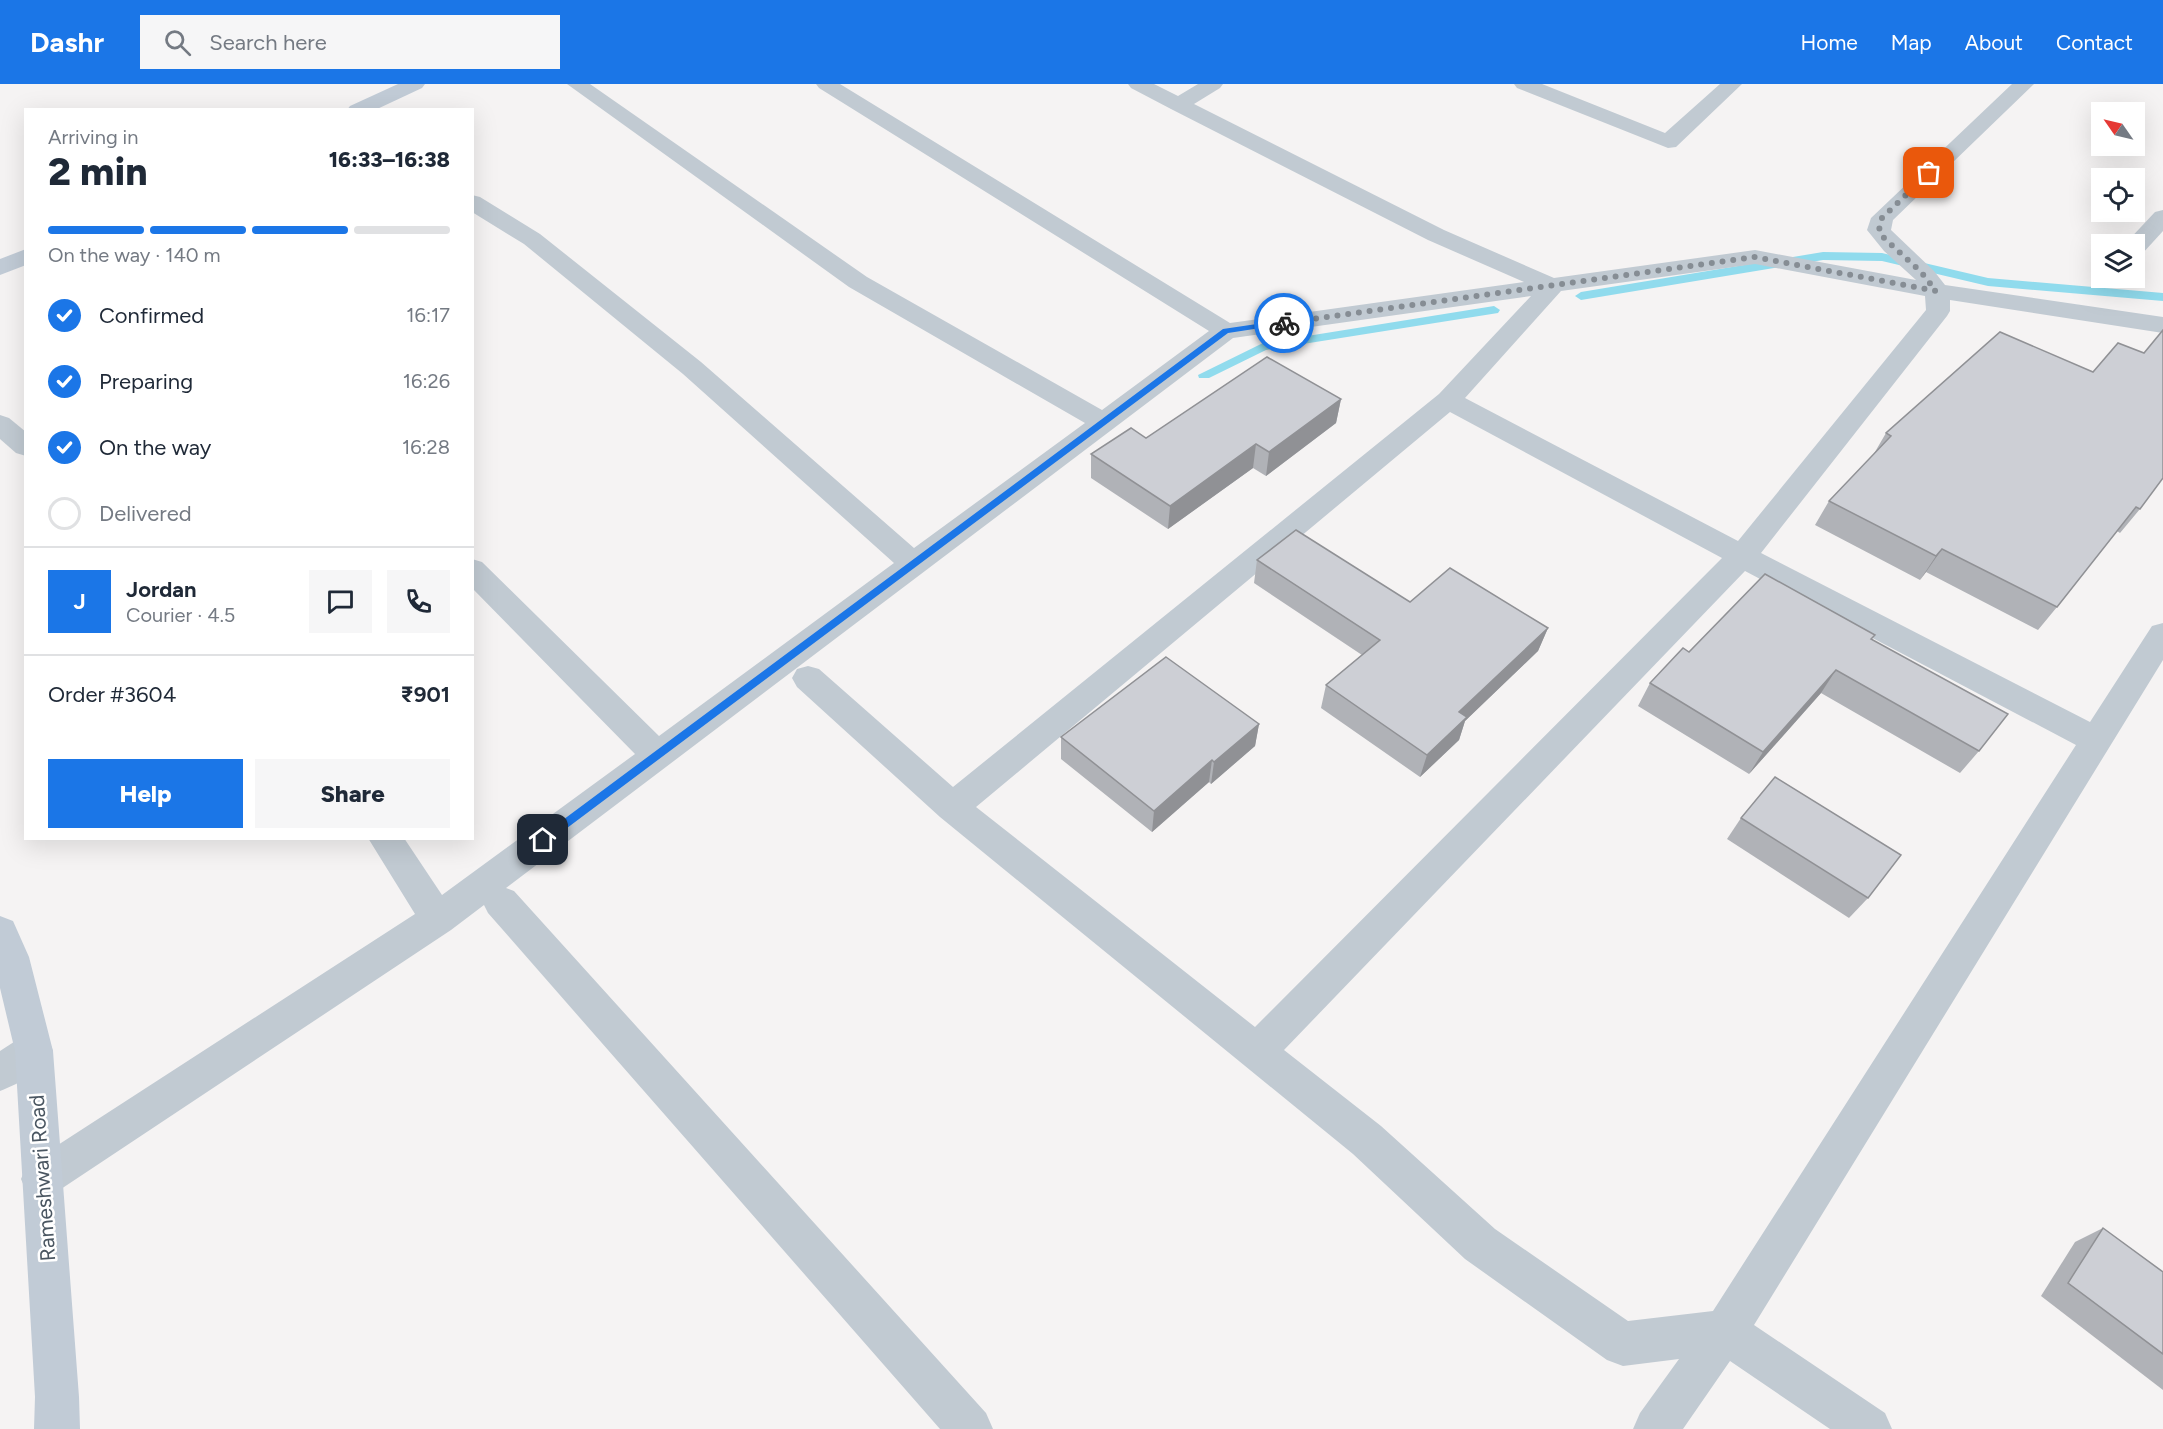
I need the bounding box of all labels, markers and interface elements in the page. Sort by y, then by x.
search box [140,15,560,69]
text: Dashr [30,25,104,59]
icon: search [161,26,194,59]
text: Search here [209,29,327,56]
text: Home [1801,30,1858,55]
text: Map [1891,30,1932,55]
text: About [1965,30,2023,55]
text: Contact [2056,30,2133,55]
north arrow [2091,102,2145,156]
map controls [2091,102,2145,288]
text: Arriving in [48,125,138,149]
text: 16:33–16:38 [329,146,450,173]
pin [1903,147,1954,198]
text: 2 min [48,148,148,195]
icon: bag [1912,156,1945,189]
button: locate [2091,168,2145,222]
button: layers [2091,234,2145,288]
text: On the way · 140 m [48,243,221,267]
courier [1254,293,1314,353]
icon: check [48,299,81,332]
text: Confirmed [99,302,204,329]
text: 16:17 [406,303,450,327]
icon: bike [1268,307,1301,340]
icon: check [48,365,81,398]
text: Preparing [99,368,193,395]
text: 16:26 [403,369,450,393]
icon: check [48,431,81,464]
text: On the way [99,434,211,461]
text: 16:28 [402,435,450,459]
text: Delivered [99,500,192,527]
button: chat [309,570,372,633]
button: phone [387,570,450,633]
text: Jordan [126,576,197,603]
text: J [73,588,86,615]
text: Courier · 4.5 [126,603,235,627]
text: Order #3604 [48,681,176,708]
text: ₹901 [400,681,450,708]
button: Help [48,759,243,828]
button: Share [255,759,450,828]
pin [517,814,568,865]
icon: home [526,823,559,856]
street label: Rameshwari Road [24,1094,60,1262]

